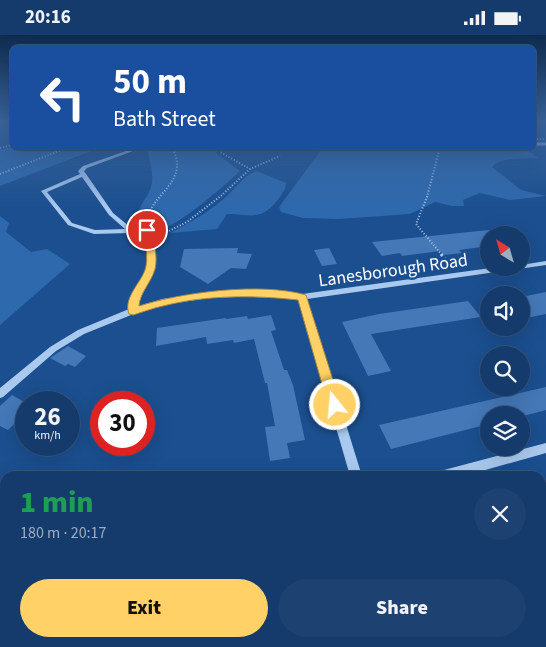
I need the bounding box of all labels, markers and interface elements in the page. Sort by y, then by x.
text: 20:16 [25,4,71,31]
text: 50 m [113,57,187,107]
icon: left [30,65,95,130]
text: Bath Street [113,103,216,135]
pin [126,209,168,251]
icon: arrive [133,216,161,244]
north arrow [480,226,530,276]
map controls [480,226,530,456]
street label: Lanesborough Road [317,248,469,293]
button: sound [480,286,530,336]
button: search [480,346,530,396]
position arrow [308,378,360,430]
speed limit sign: 30 [90,391,155,456]
text: 26 [34,399,61,435]
button: layers [480,406,530,456]
text: km/h [34,427,61,444]
text: 1 min [20,481,94,524]
button: close [474,488,526,540]
text: 180 m · 20:17 [20,522,107,544]
button: Exit [20,579,268,637]
button: Share [278,579,526,637]

